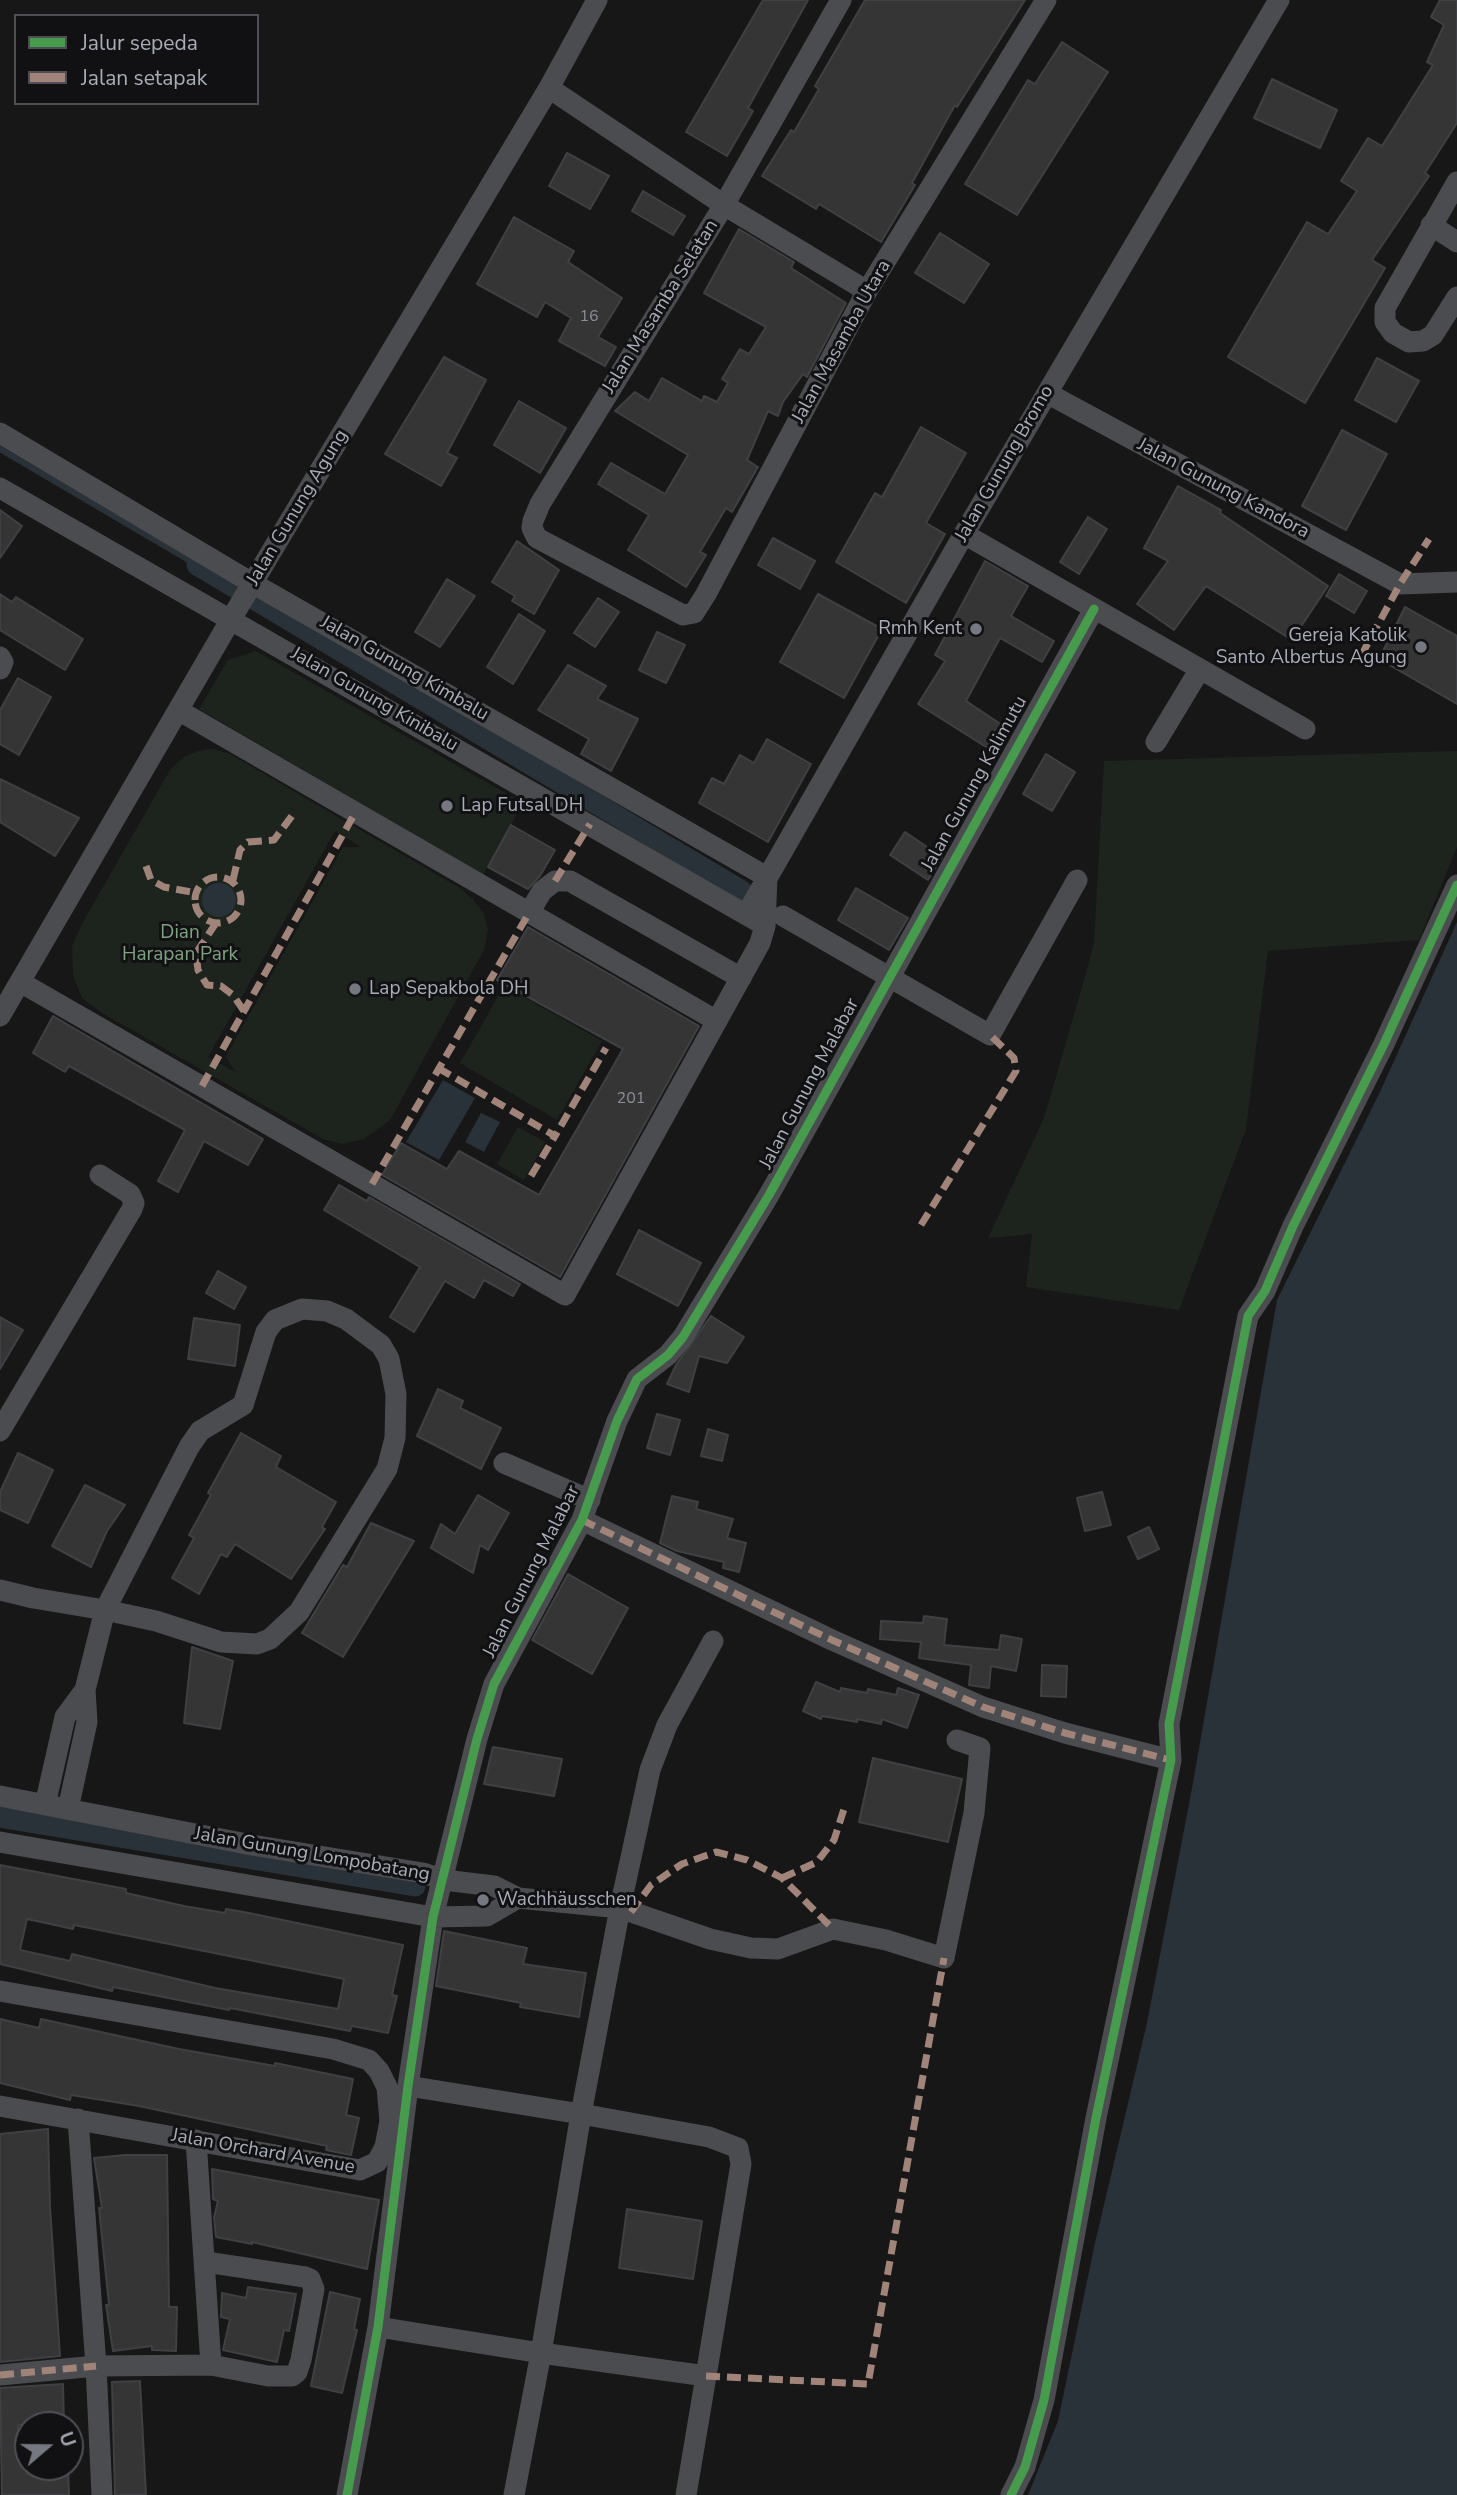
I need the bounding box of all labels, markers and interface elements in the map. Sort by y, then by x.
legend [14,14,259,105]
text: Jalur sepeda [81,29,198,57]
text: Jalan setapak [81,64,207,92]
street label: Jalan Masamba Selatan [598,216,724,398]
street label: Jalan Masamba Utara [788,257,896,427]
house number: 16 [579,307,599,327]
street label: Jalan Gunung Bromo [951,382,1059,546]
street label: Jalan Gunung Agung [242,426,354,590]
street label: Jalan Gunung Kandora [1133,434,1313,544]
street label: Jalan Gunung Kimbalu [316,612,492,726]
place label: Rmh Kent [878,618,962,640]
marker: Rmh Kent [968,621,984,637]
place label: Gereja Katolik Santo Albertus Agung [1216,625,1407,669]
marker: Gereja Katolik Santo Albertus Agung [1413,639,1429,655]
street label: Jalan Gunung Kinibalu [286,643,462,757]
street label: Jalan Gunung Kalimutu [917,693,1033,875]
place label: Lap Futsal DH [461,795,583,817]
marker: Lap Futsal DH [439,798,455,814]
park label: Dian Harapan Park [122,922,238,966]
place label: Lap Sepakbola DH [369,978,529,1000]
marker: Lap Sepakbola DH [347,981,363,997]
street label: Jalan Gunung Malabar [755,995,865,1173]
house number: 201 [617,1089,645,1109]
street label: Jalan Gunung Malabar [479,1482,585,1662]
street label: Jalan Gunung Lompobatang [192,1823,432,1887]
place label: Wachhäusschen [497,1889,637,1911]
marker: Wachhäusschen [475,1892,491,1908]
street label: Jalan Orchard Avenue [170,2125,356,2179]
north arrow [14,2411,84,2481]
text: U [52,2428,81,2451]

